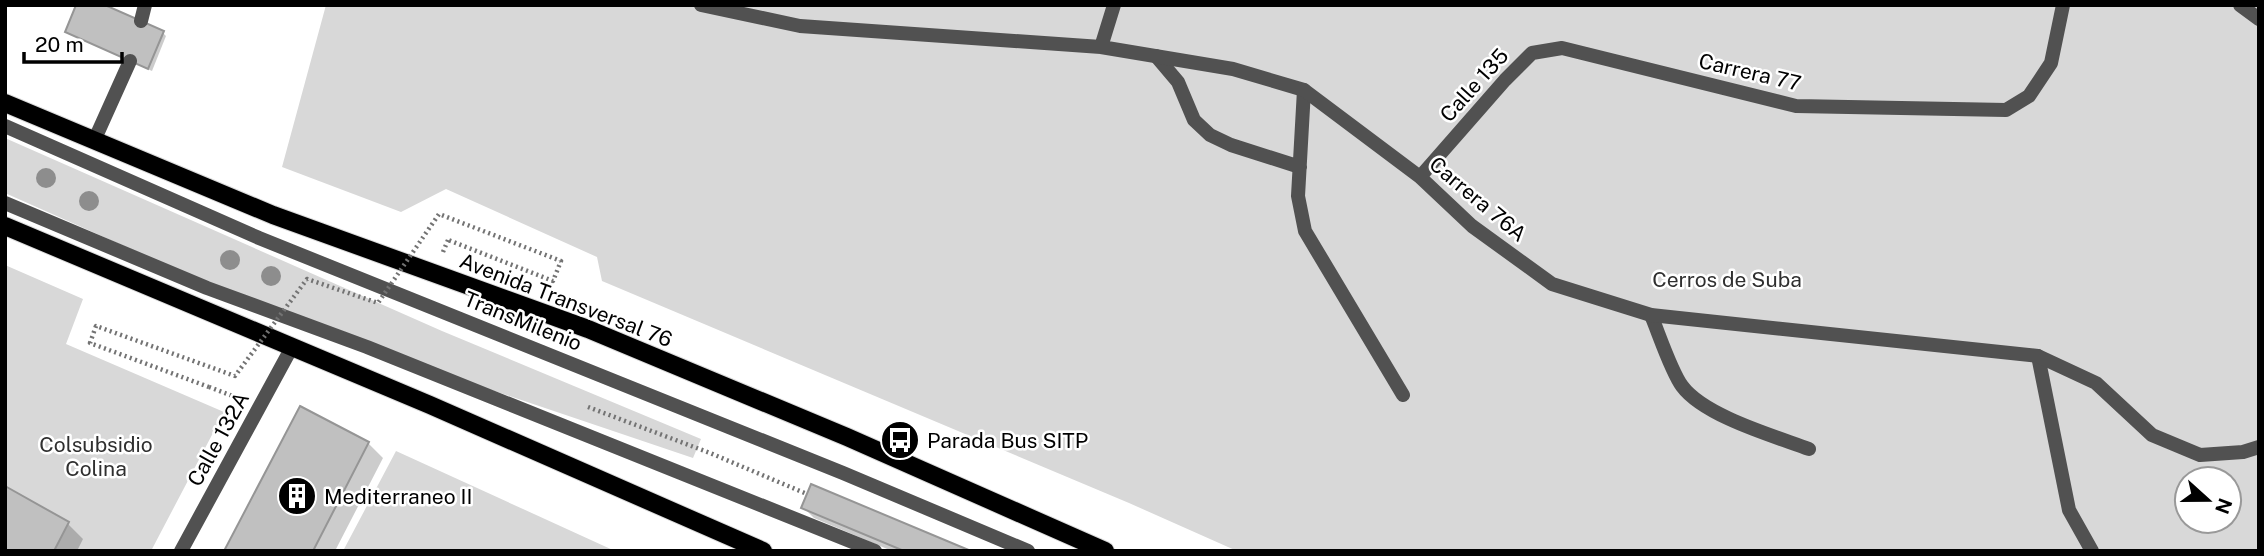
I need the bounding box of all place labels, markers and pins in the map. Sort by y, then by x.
bus stop icon: Parada Bus SITP [879,419,921,461]
place label: Parada Bus SITP [927,428,1088,453]
building icon: Mediterraneo II [276,475,318,517]
place label: Mediterraneo II [324,484,472,509]

